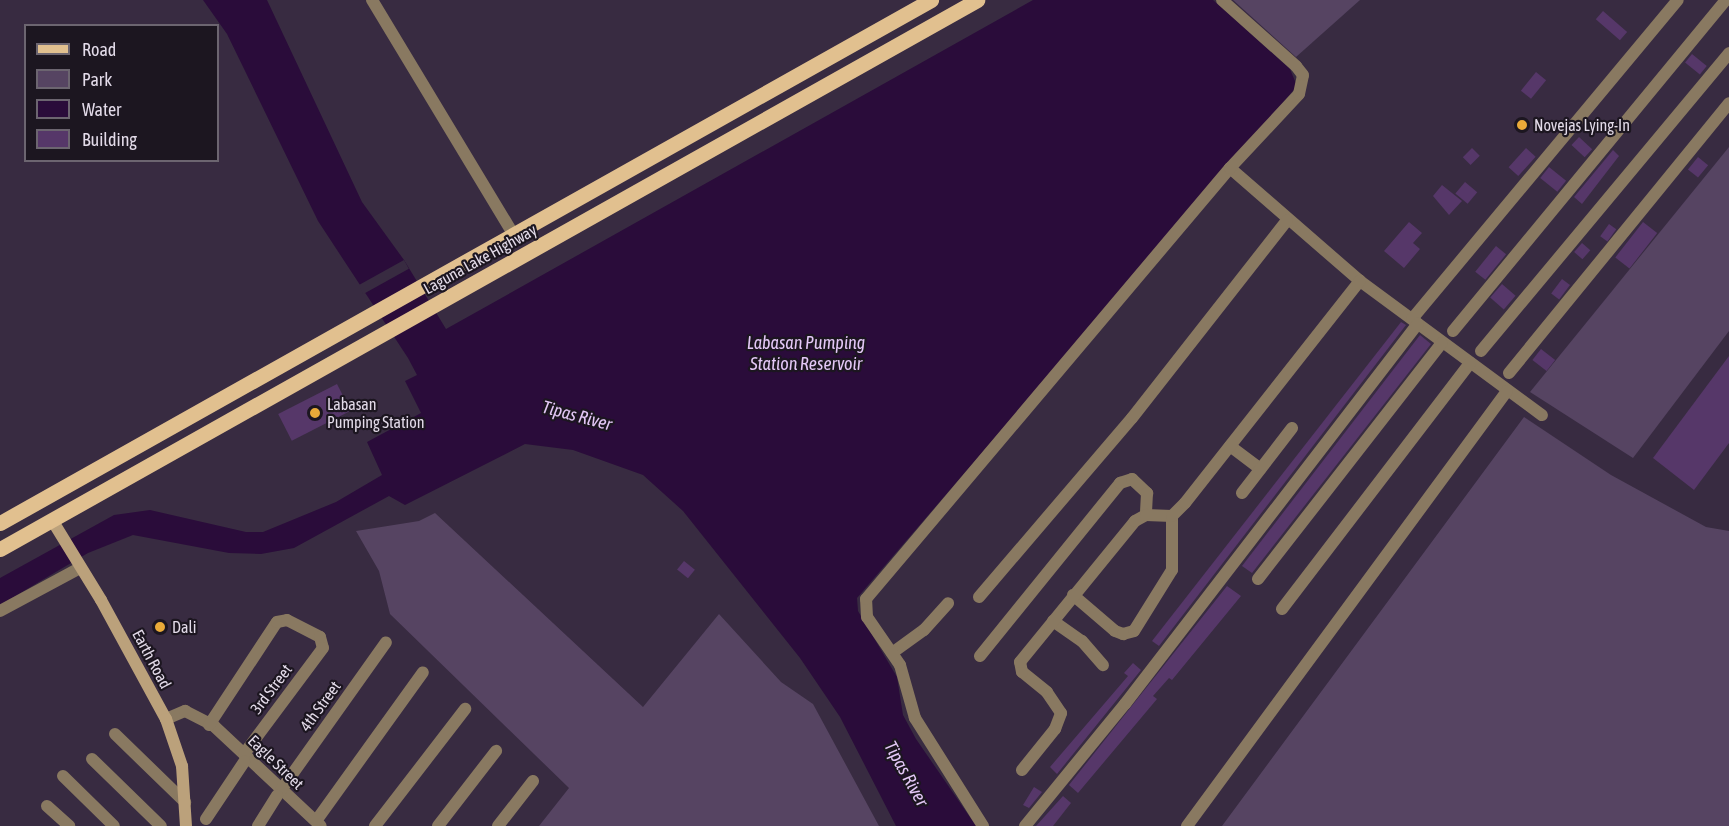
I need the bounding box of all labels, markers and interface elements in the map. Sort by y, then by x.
legend [24,24,219,162]
text: Road [82,39,116,60]
text: Park [82,69,112,90]
text: Water [82,99,121,120]
place label: Novejas Lying-In [1534,115,1630,135]
marker: Novejas Lying-In [1515,118,1529,132]
text: Building [82,129,137,150]
street label: Laguna Lake Highway [420,220,540,298]
water label: Labasan Pumping Station Reservoir [747,333,865,376]
place label: Labasan Pumping Station [327,394,425,432]
water label: Tipas River [540,396,614,436]
marker: Labasan Pumping Station [308,406,322,420]
place label: Dali [172,617,196,637]
marker: Dali [153,620,167,634]
street label: Earth Road [129,626,175,692]
street label: 3rd Street [246,660,296,718]
street label: 4th Street [295,677,345,735]
street label: Eagle Street [244,731,308,793]
water label: Tipas River [879,738,933,810]

